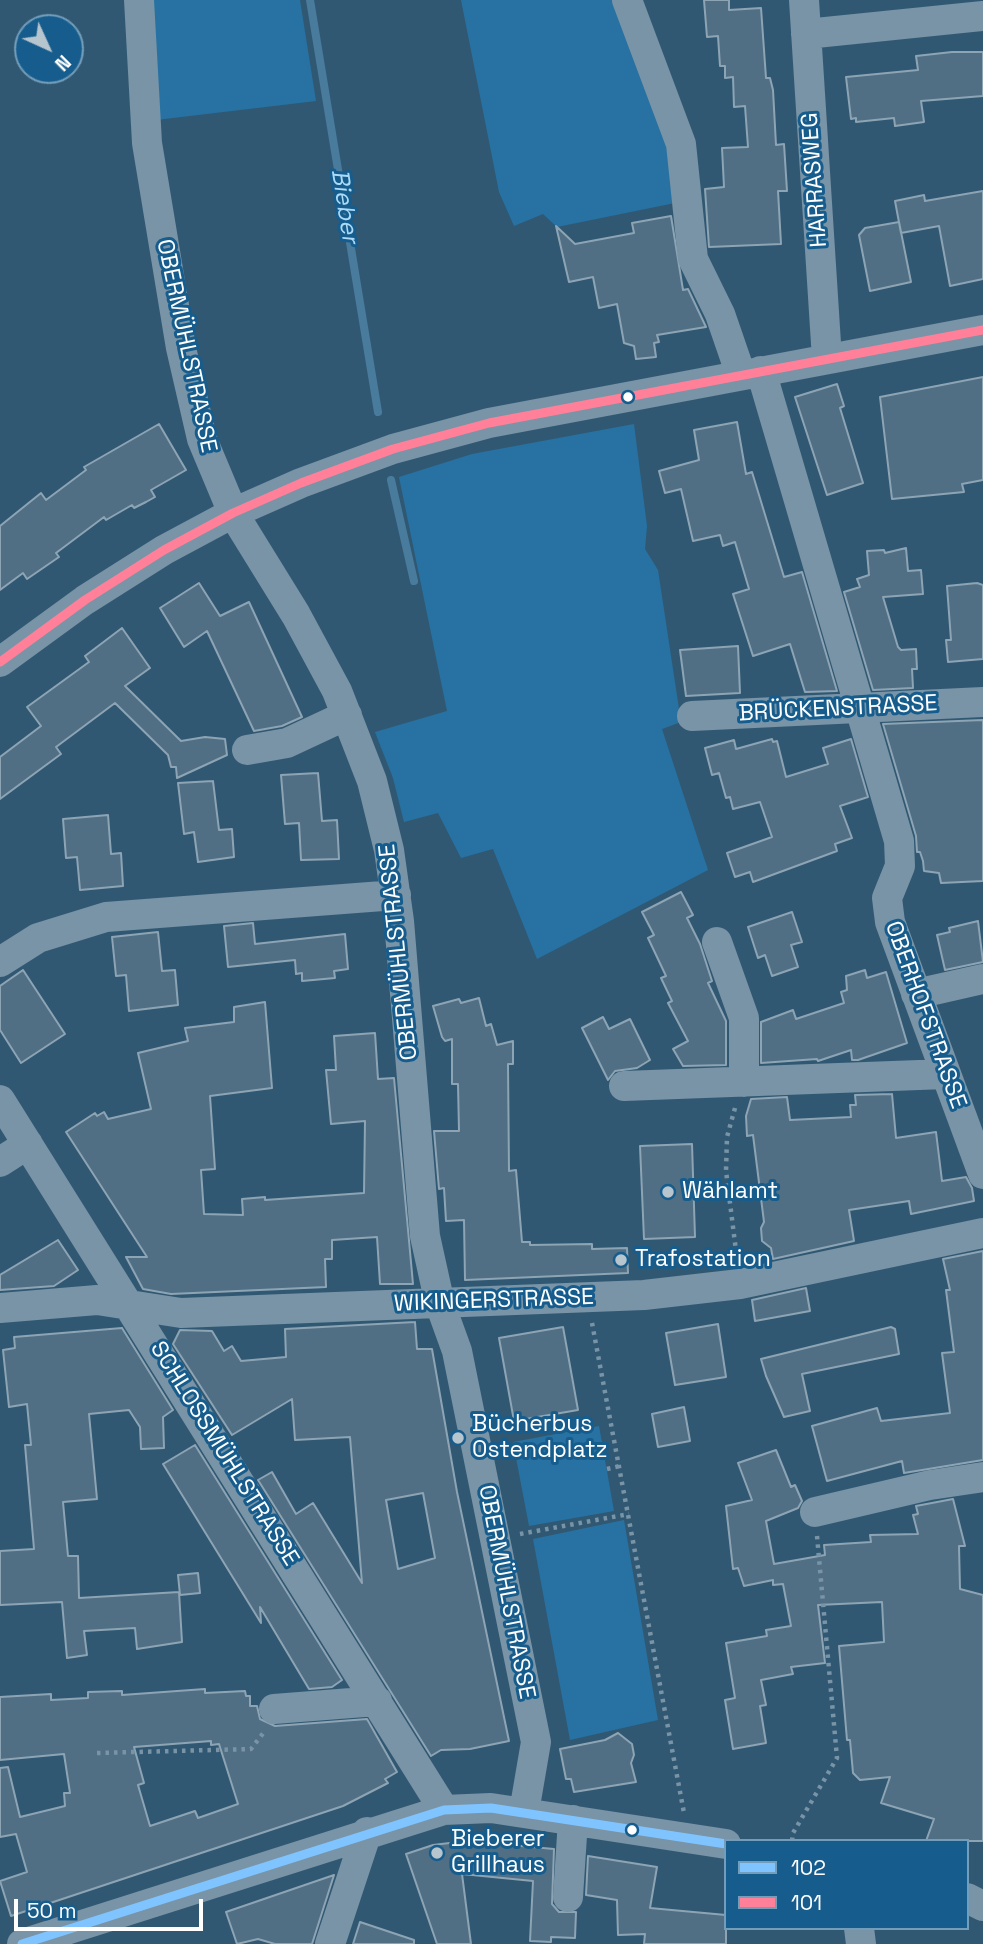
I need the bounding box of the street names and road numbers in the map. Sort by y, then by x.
street label: HARRASWEG [797,112,833,248]
street label: OBERMÜHLSTRASSE [150,237,222,455]
street label: BRÜCKENSTRASSE [738,690,938,728]
street label: OBERMÜHLSTRASSE [374,842,424,1062]
street label: OBERHOFSTRASSE [878,918,972,1112]
street label: WIKINGERSTRASSE [393,1284,595,1318]
street label: SCHLOSSMÜHLSTRASSE [144,1337,304,1571]
street label: OBERMÜHLSTRASSE [472,1483,540,1701]

